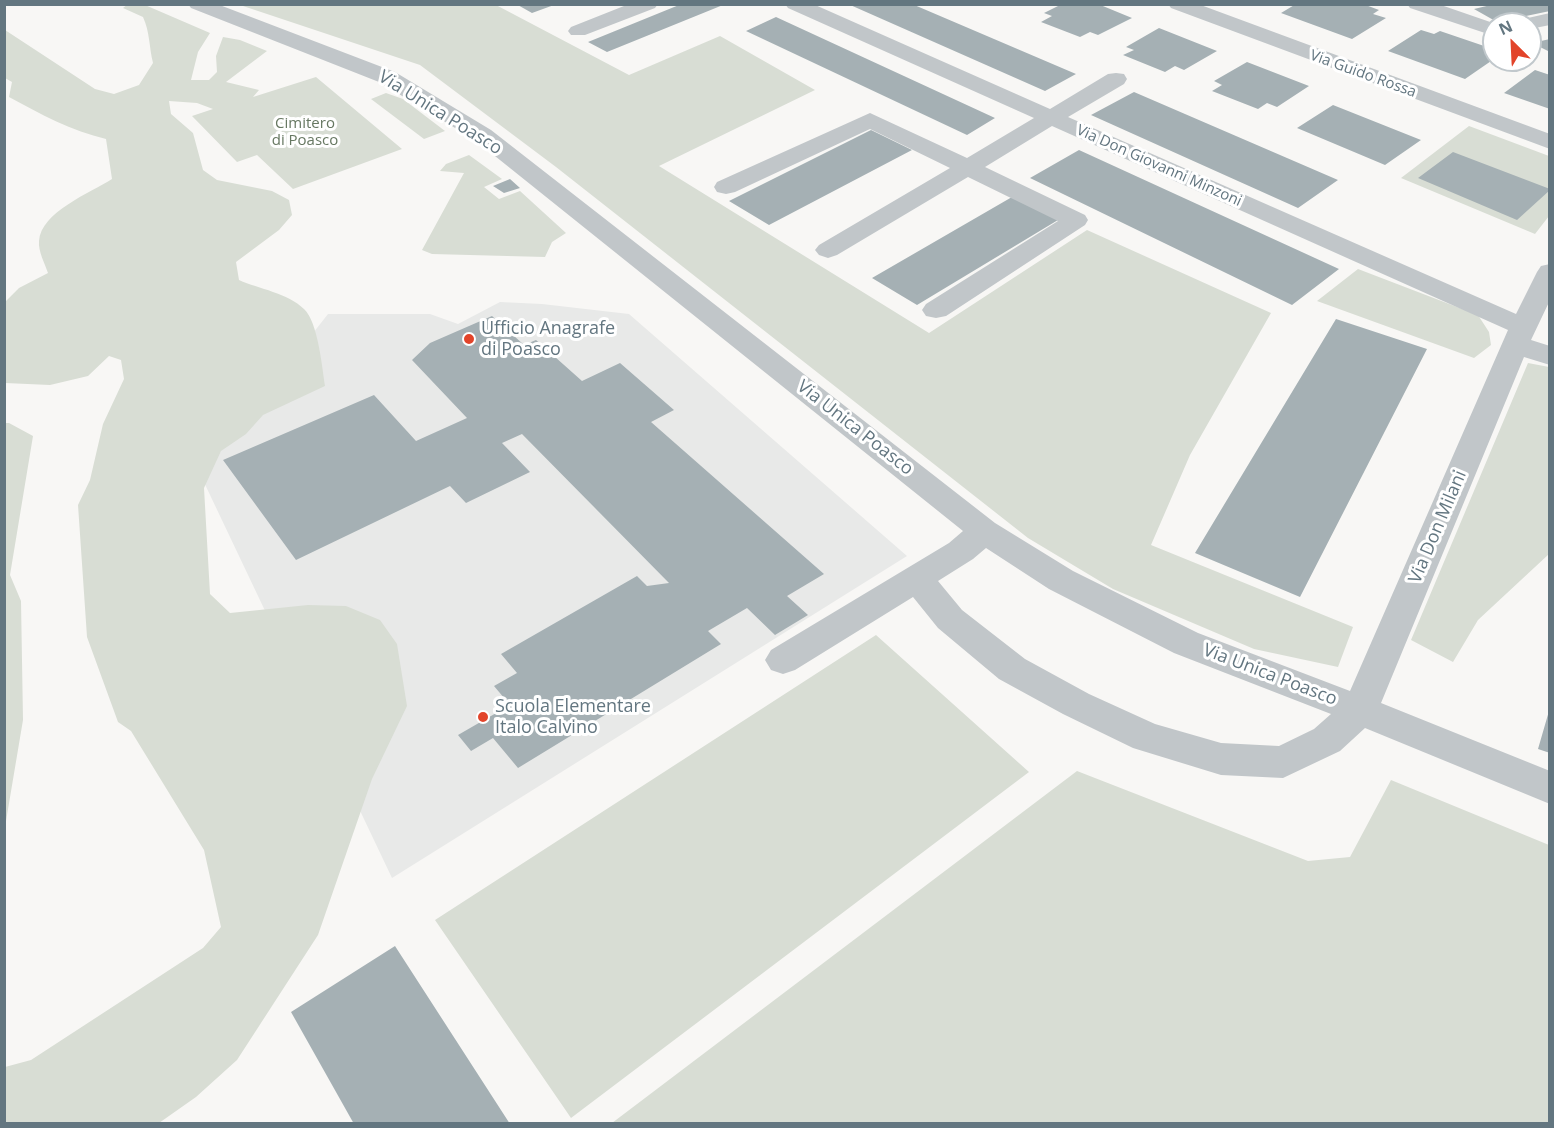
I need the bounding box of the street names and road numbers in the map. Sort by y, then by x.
street label: Via Guido Rossa [1307,46,1419,102]
street label: Via Unica Poasco [374,66,506,160]
street label: Via Don Giovanni Minzoni [1074,121,1244,211]
street label: Via Unica Poasco [793,376,917,480]
street label: Via Don Milani [1405,467,1471,587]
street label: Via Unica Poasco [1200,640,1340,710]

